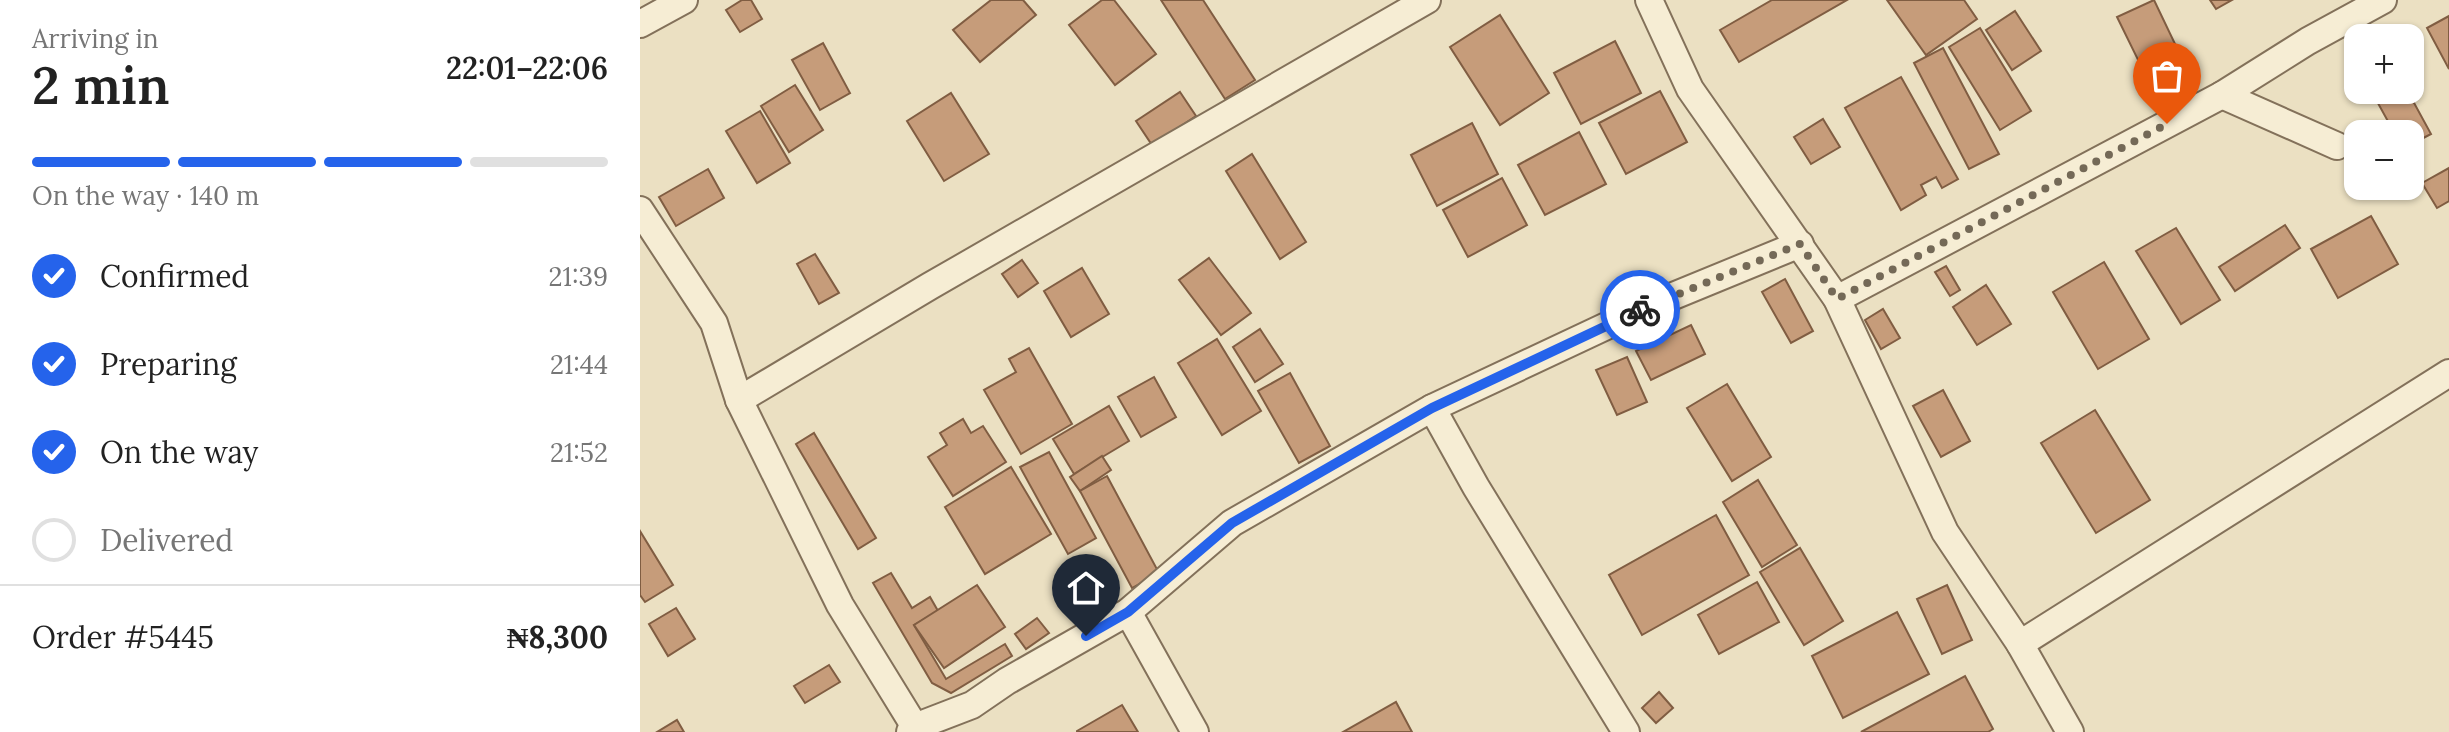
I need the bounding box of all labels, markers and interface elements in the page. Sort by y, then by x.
text: Arriving in [32,22,159,55]
map controls [2344,24,2424,200]
button: + [2344,24,2424,104]
pin [2133,42,2201,124]
text: 22:01–22:06 [446,49,608,87]
text: 2 min [32,52,170,118]
icon: bag [2145,54,2189,98]
button: − [2344,120,2424,200]
text: On the way · 140 m [32,179,259,212]
icon: check [32,254,76,298]
text: Confirmed [100,257,249,295]
text: 21:39 [549,260,608,293]
courier [1600,270,1680,350]
icon: bike [1618,288,1662,332]
icon: check [32,342,76,386]
text: Preparing [100,345,237,383]
text: 21:44 [550,348,608,381]
icon: check [32,430,76,474]
text: On the way [100,433,258,471]
text: 21:52 [550,436,608,469]
text: Delivered [100,521,233,559]
pin [1052,554,1120,636]
icon: home [1064,566,1108,610]
text: Order #5445 [32,618,214,656]
text: ₦8,300 [507,618,608,656]

